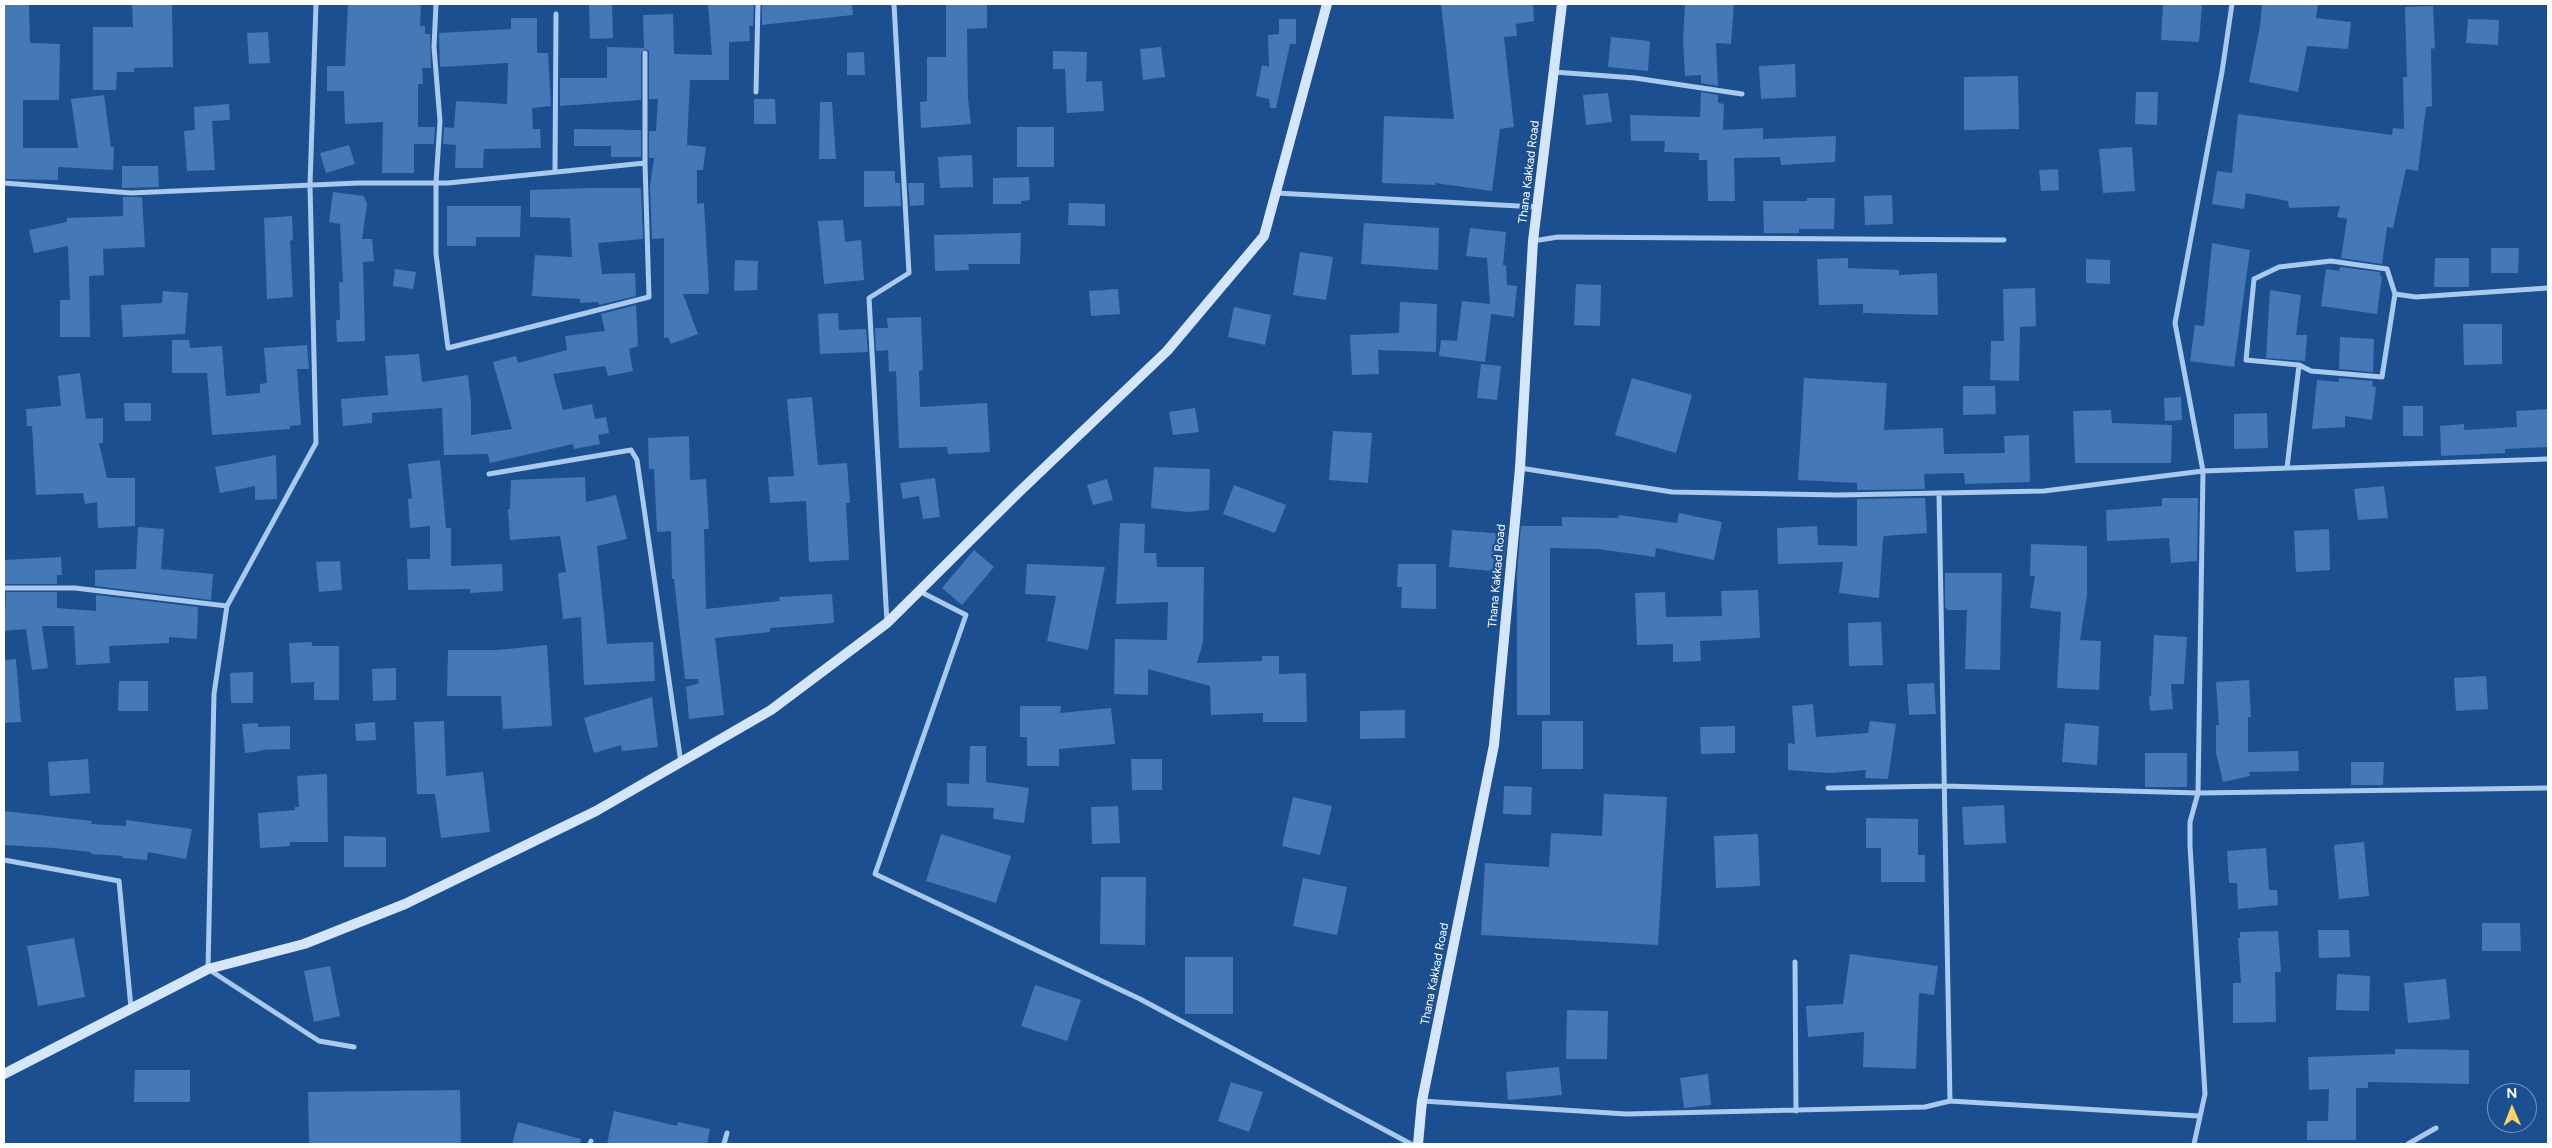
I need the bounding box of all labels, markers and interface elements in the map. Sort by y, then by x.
street label: Thana Kakkad Road [1516,120,1542,224]
street label: Thana Kakkad Road [1485,524,1509,628]
street label: Thana Kakkad Road [1418,922,1452,1026]
north arrow [2487,1083,2537,1133]
text: N [2506,1085,2517,1102]

